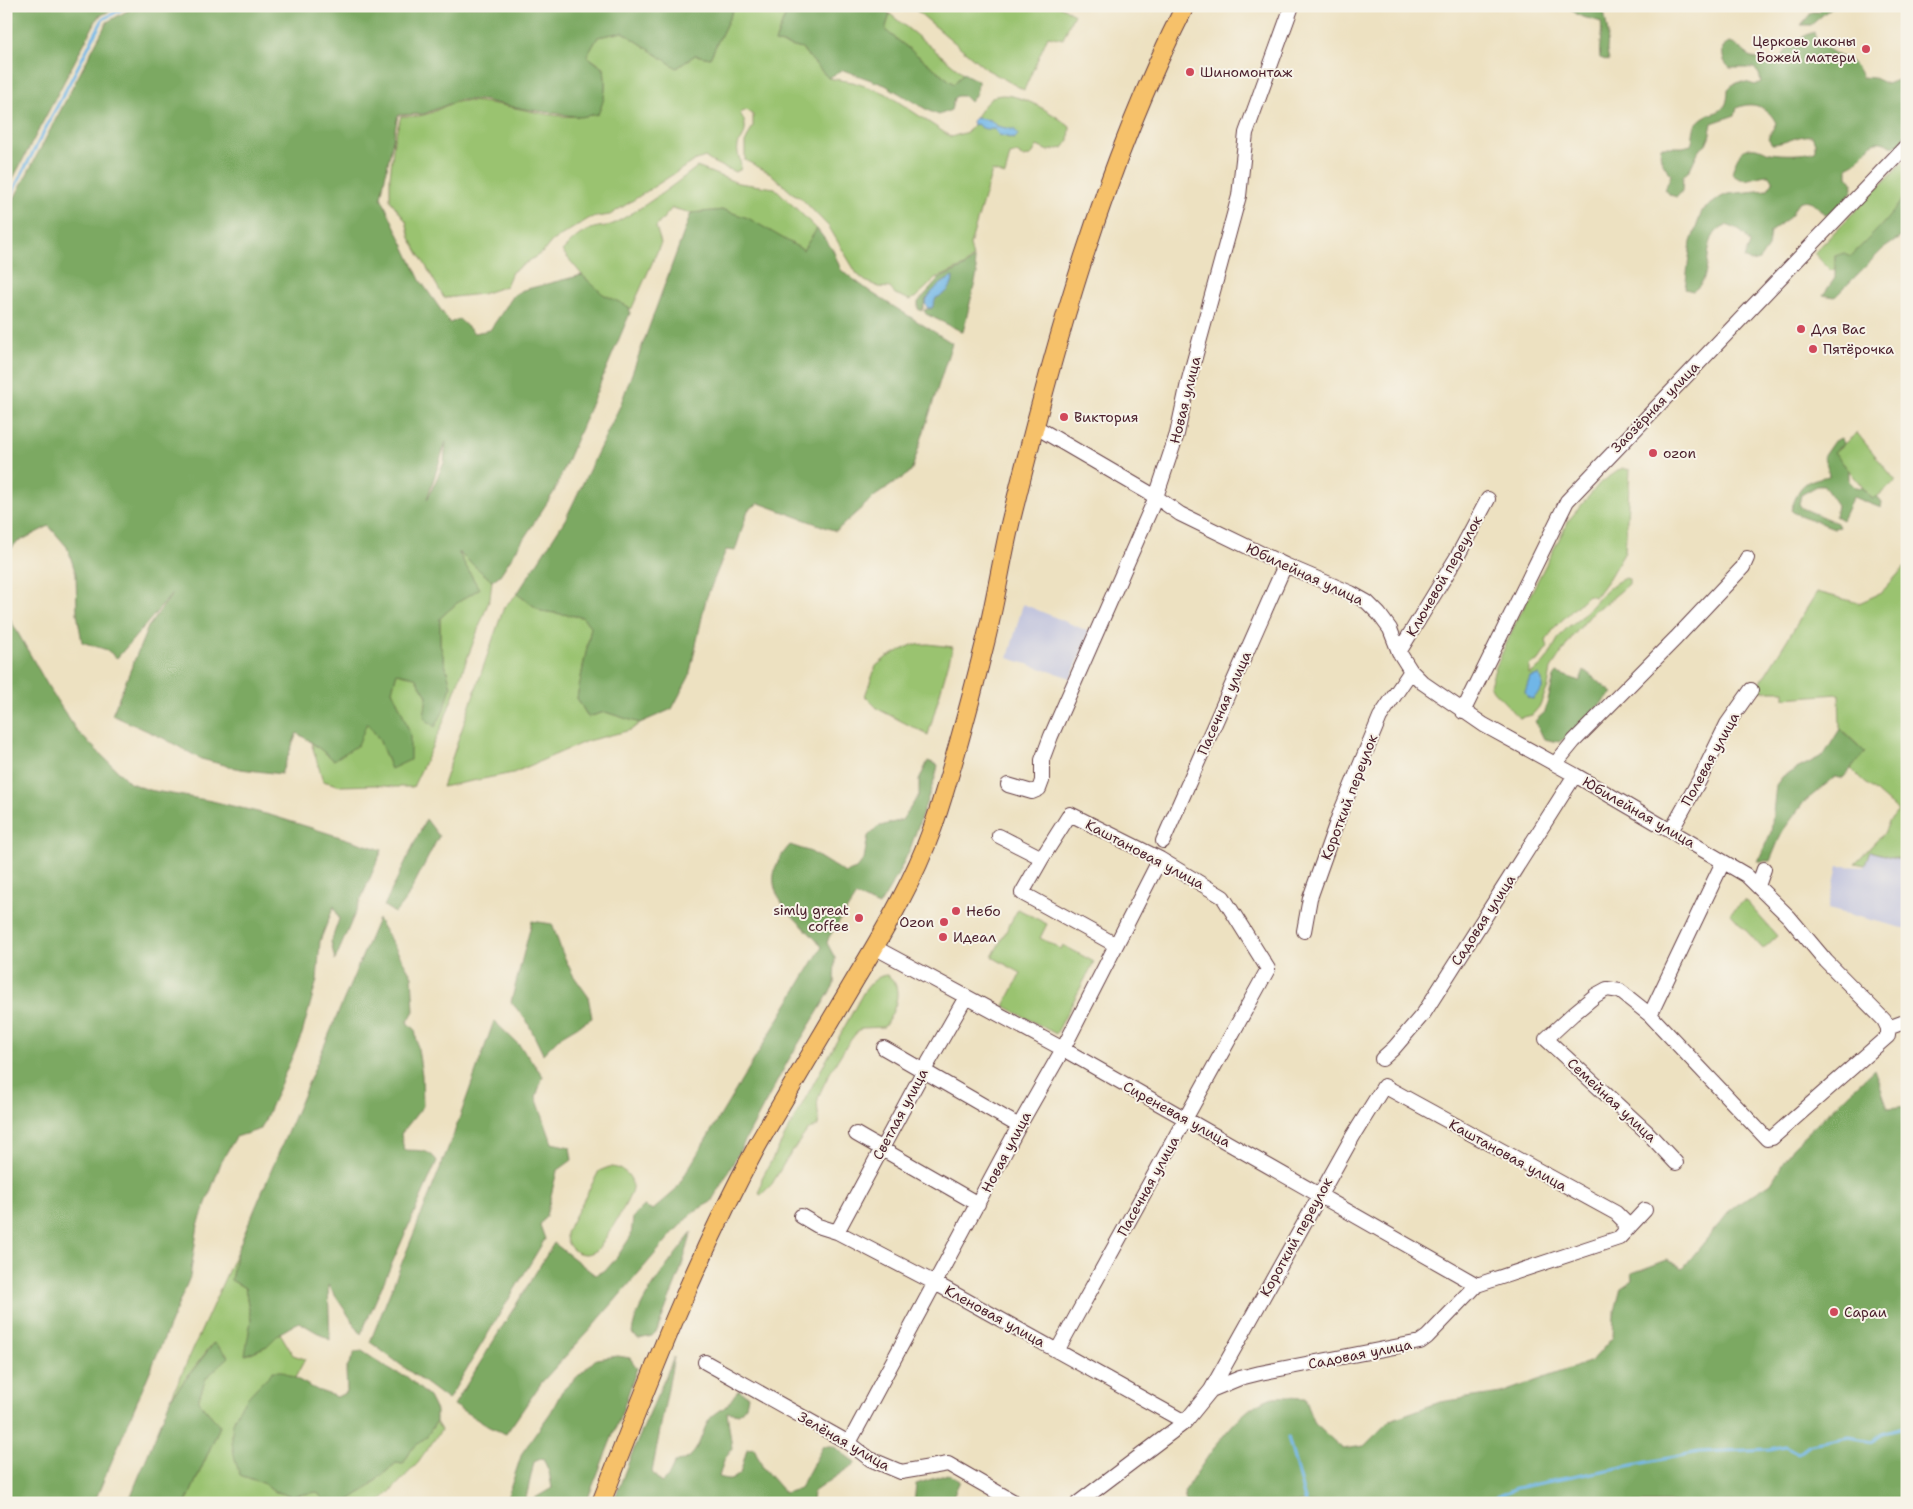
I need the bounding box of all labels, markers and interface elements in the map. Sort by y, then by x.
place label: Церковь иконы Божей матери [1752,32,1856,66]
marker: Церковь иконы Божей матери [1860,43,1872,55]
place label: Шиномонтаж [1200,63,1293,81]
marker: Шиномонтаж [1184,66,1196,78]
place label: Для Вас [1811,320,1866,338]
marker: Для Вас [1795,323,1807,335]
place label: Пятёрочка [1823,340,1894,358]
marker: Пятёрочка [1807,343,1819,355]
street label: Новая улица [1165,354,1205,446]
street label: Заозёрная улица [1607,358,1703,456]
place label: Виктория [1074,408,1139,426]
marker: Виктория [1058,411,1070,423]
place label: ozon [1663,444,1697,462]
marker: ozon [1647,447,1659,459]
street label: Ключевой переулок [1402,512,1486,640]
street label: Юбилейная улица [1244,539,1367,609]
street label: Пасечная улица [1193,648,1255,758]
street label: Полевая улица [1677,709,1743,809]
street label: Короткий переулок [1317,731,1381,862]
street label: Юбилейная улица [1579,772,1699,852]
street label: Каштановая улица [1082,815,1208,893]
street label: Садовая улица [1447,871,1519,969]
place label: simly great coffee [773,901,849,935]
place label: Небо [966,902,1001,920]
marker: Небо [950,905,962,917]
marker: simly great coffee [853,912,865,924]
place label: Ozon [899,913,934,931]
marker: Ozon [938,916,950,928]
place label: Идеал [953,928,996,946]
marker: Идеал [937,931,949,943]
street label: Семейная улица [1564,1054,1661,1146]
street label: Светлая улица [868,1065,932,1163]
street label: Сиреневая улица [1120,1077,1234,1151]
street label: Новая улица [977,1108,1035,1196]
street label: Каштановая улица [1446,1115,1570,1195]
street label: Пасечная улица [1113,1133,1183,1239]
street label: Короткий переулок [1256,1174,1336,1300]
street label: Кленовая улица [942,1281,1049,1351]
place label: Сараи [1844,1303,1887,1321]
marker: Сараи [1828,1306,1840,1318]
street label: Садовая улица [1307,1335,1414,1373]
street label: Зелёная улица [795,1407,894,1475]

